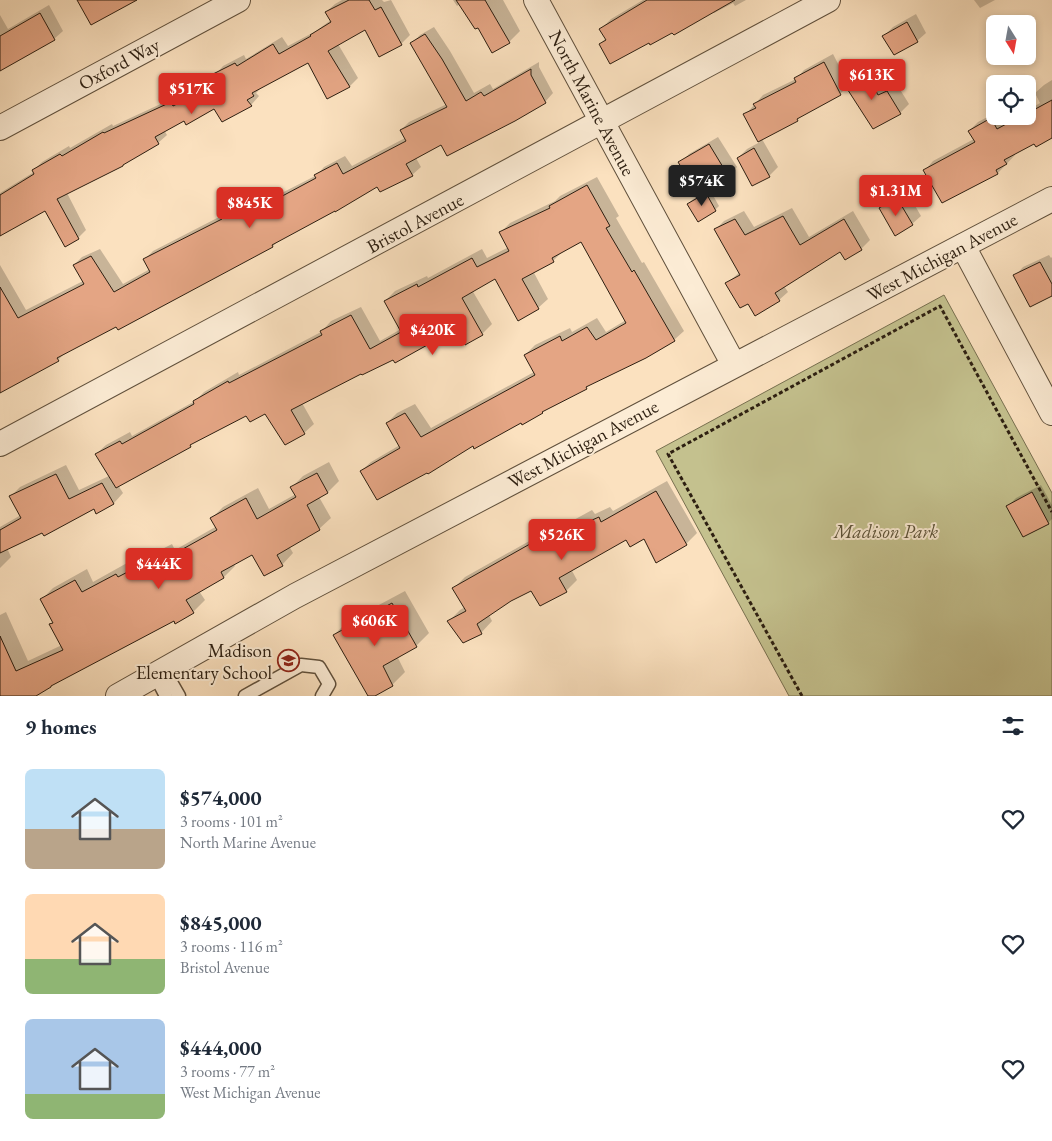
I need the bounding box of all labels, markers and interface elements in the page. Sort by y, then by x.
north arrow [986,15,1036,65]
map controls [986,15,1036,125]
street label: North Marine Avenue [543,26,641,180]
street label: Oxford Way [74,32,165,96]
pin: $613K [837,58,907,101]
text: $613K [850,64,894,85]
pin: $517K [157,72,227,115]
button: locate [986,75,1036,125]
text: $517K [170,78,214,99]
pin: $574K [667,164,737,207]
text: $574K [680,170,724,191]
pin: $1.31M [855,174,937,217]
text: $1.31M [870,180,922,201]
pin: $845K [215,186,285,229]
street label: Bristol Avenue [362,187,468,259]
text: $845K [228,192,272,213]
street label: West Michigan Avenue [862,207,1022,307]
pin: $420K [398,314,468,356]
text: $420K [411,319,455,340]
street label: West Michigan Avenue [503,394,663,494]
pin: $526K [527,518,597,561]
park label: Madison Park [833,519,939,544]
text: $526K [540,524,584,545]
pin: $444K [124,548,194,590]
text: $444K [137,553,181,574]
pin: $606K [340,604,410,647]
text: $606K [353,610,397,631]
place label: Madison Elementary School [136,638,272,685]
school or university icon: Madison Elementary School [276,649,300,673]
icon: filters [999,712,1027,740]
text: 9 homes [25,713,97,740]
text: $574,000 [180,784,262,811]
icon: home [65,789,125,849]
icon: heart [999,805,1027,833]
text: 3 rooms · 101 m² [180,811,283,832]
text: North Marine Avenue [180,832,316,853]
text: $845,000 [180,909,262,936]
icon: home [65,914,125,974]
icon: heart [999,930,1027,958]
text: 3 rooms · 116 m² [180,936,283,957]
text: Bristol Avenue [180,957,270,978]
text: $444,000 [180,1034,262,1061]
icon: home [65,1039,125,1099]
icon: heart [999,1055,1027,1083]
text: 3 rooms · 77 m² [180,1061,275,1082]
text: West Michigan Avenue [180,1082,321,1103]

